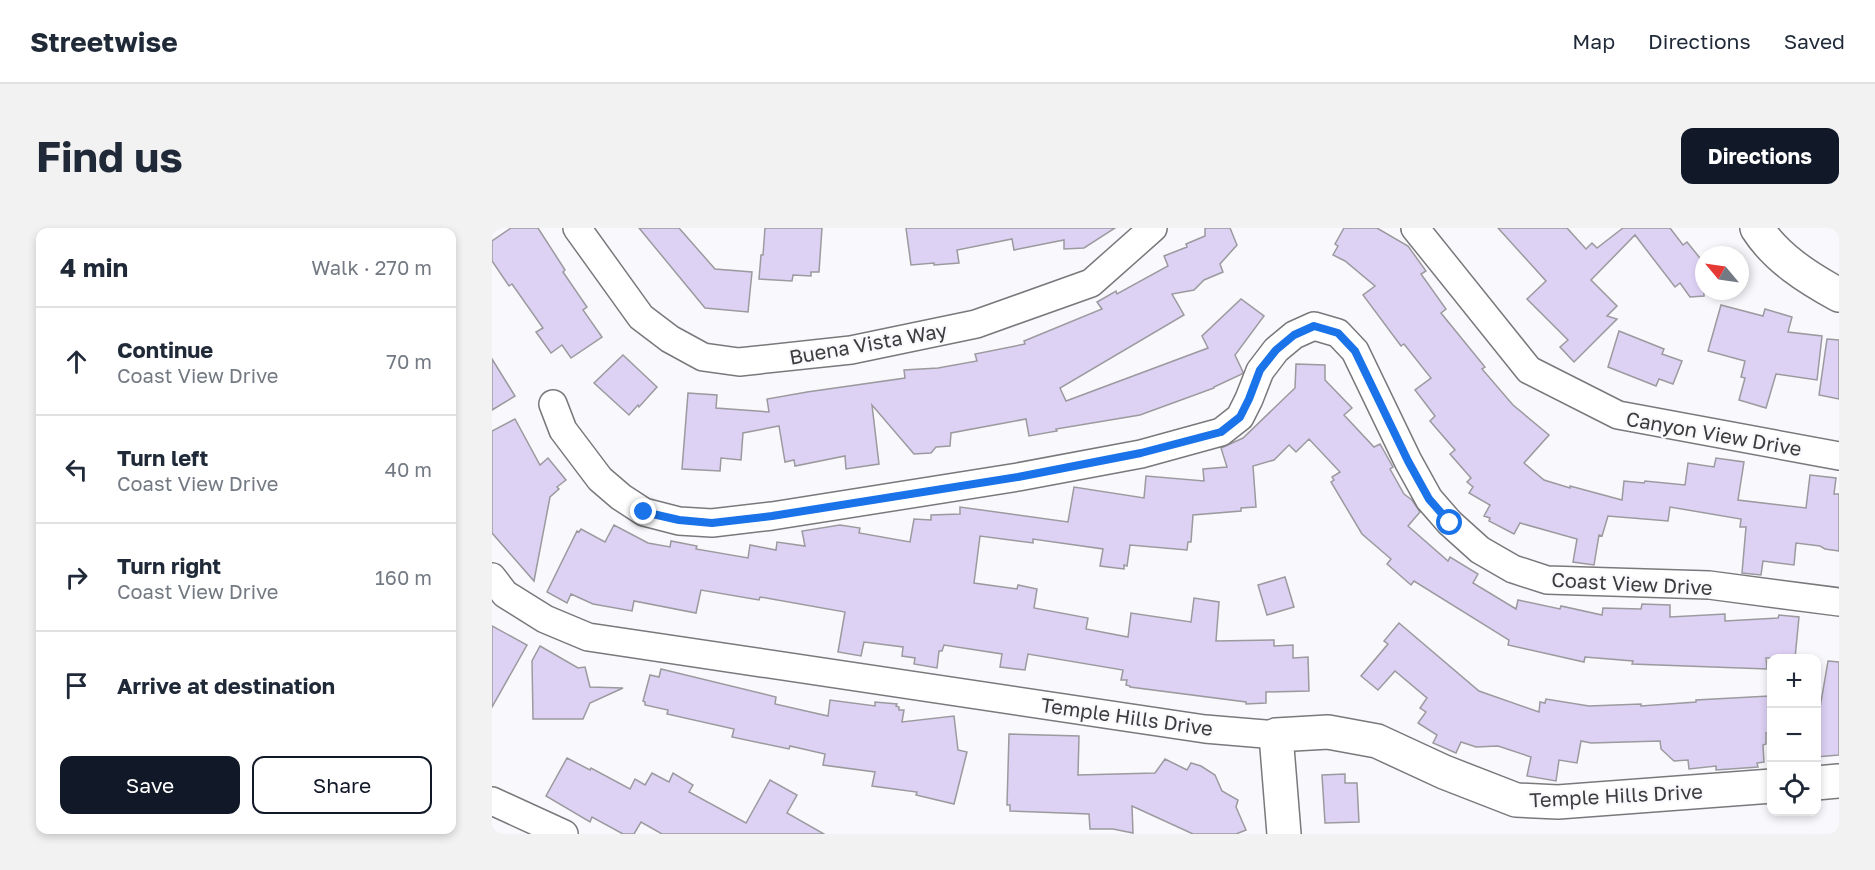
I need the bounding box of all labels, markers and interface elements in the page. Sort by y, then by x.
text: Streetwise [30,25,178,58]
text: Map [1572,28,1615,54]
text: Directions [1648,28,1751,54]
text: Saved [1784,28,1845,54]
button: Directions [1681,128,1839,184]
text: Find us [36,131,183,181]
north arrow [1695,246,1749,300]
text: 4 min [60,252,128,283]
text: Walk · 270 m [311,255,432,279]
street label: Buena Vista Way [787,317,949,369]
text: Continue [117,336,213,363]
icon: ahead [60,345,93,378]
text: 70 m [386,349,432,373]
text: Coast View Drive [117,363,278,387]
street label: Canyon View Drive [1624,406,1804,460]
text: Turn left [117,444,208,471]
icon: left [60,453,93,486]
text: 40 m [385,457,432,481]
text: Coast View Drive [117,471,278,495]
route end [630,498,656,524]
route start [1436,509,1462,535]
text: Turn right [117,552,221,579]
icon: right [60,561,93,594]
text: 160 m [375,565,432,589]
street label: Coast View Drive [1551,567,1713,599]
text: Coast View Drive [117,579,278,603]
map controls [1767,654,1821,816]
button: + [1767,654,1821,708]
icon: arrive [60,669,93,702]
text: Arrive at destination [117,672,335,699]
street label: Temple Hills Drive [1039,692,1215,740]
button: − [1767,708,1821,762]
button: Save [60,756,240,814]
button: Share [252,756,432,814]
button: locate [1767,762,1821,816]
street label: Temple Hills Drive [1529,778,1703,812]

